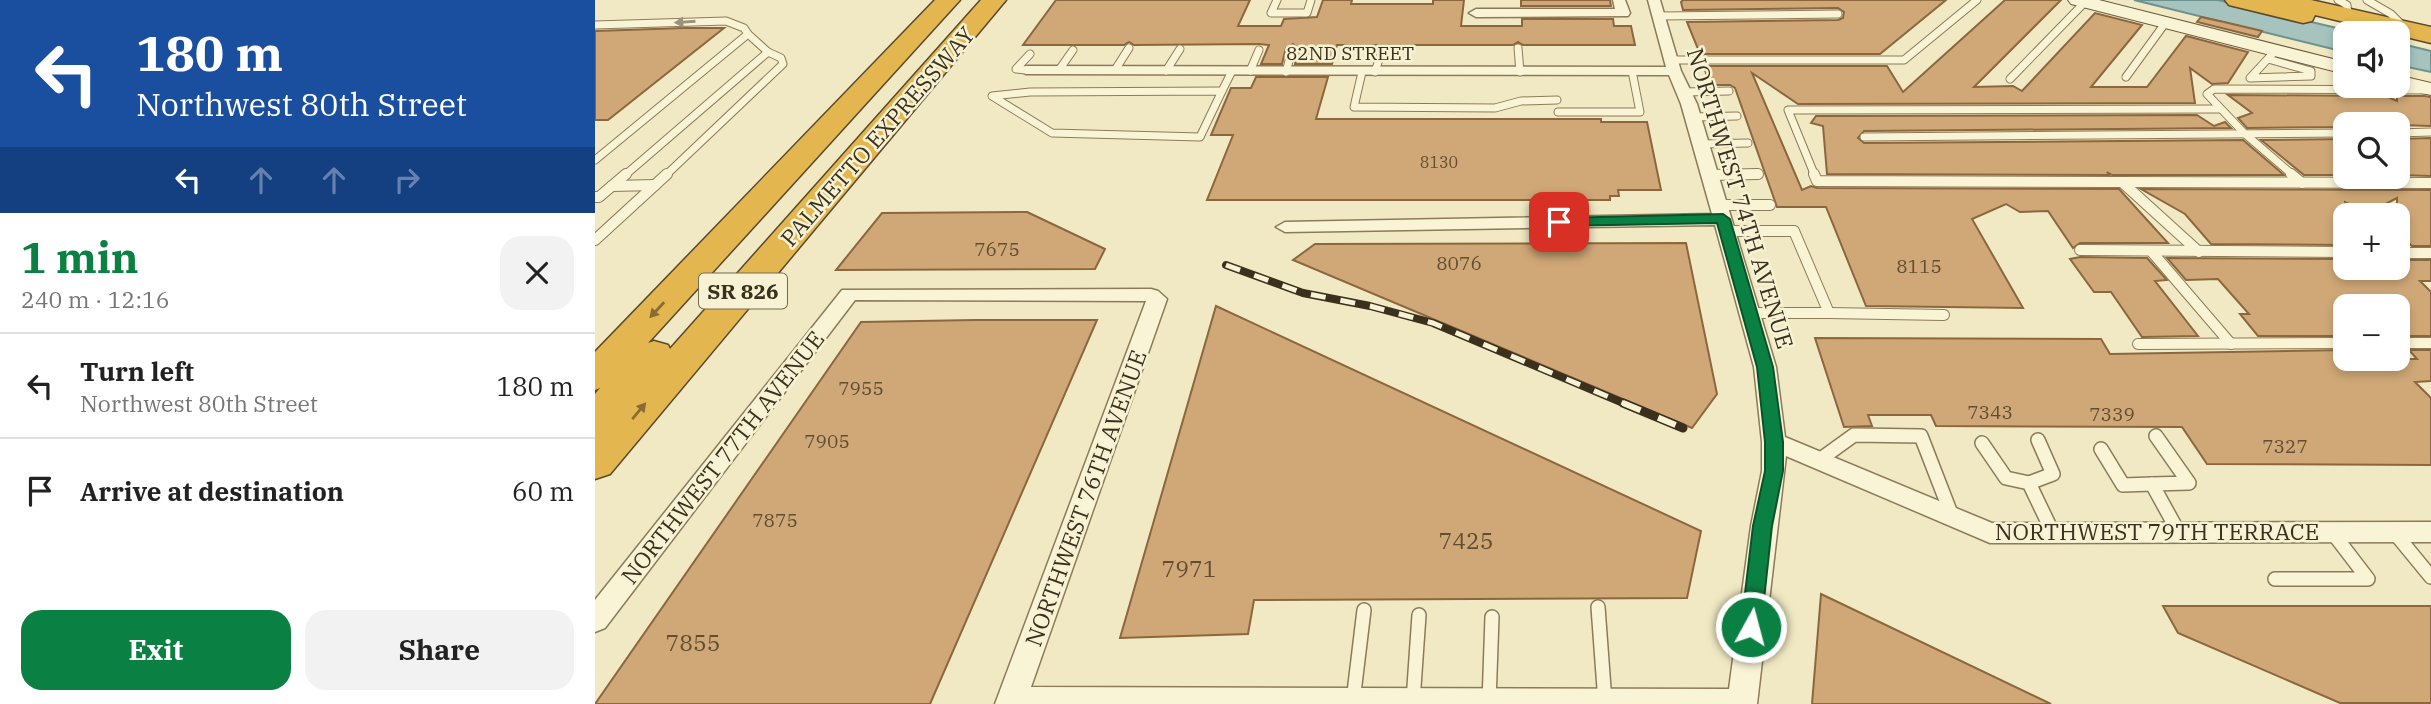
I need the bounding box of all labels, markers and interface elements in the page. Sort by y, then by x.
one-way arrow [673,17,695,28]
street label: PALMETTO EXPRESSWAY [773,20,981,252]
text: 180 m [136,21,283,84]
map controls [2333,21,2410,371]
button: sound [2333,21,2410,98]
icon: left [21,28,112,119]
street label: 82ND STREET [1286,41,1414,65]
street label: NORTHWEST 74TH AVENUE [1681,44,1801,352]
text: Northwest 80th Street [136,83,467,125]
button: search [2333,112,2410,189]
house number: 8130 [1420,152,1458,172]
icon: left [169,161,207,199]
icon: ahead [242,161,280,199]
icon: ahead [315,161,353,199]
icon: right [388,161,426,199]
pin [1529,192,1589,252]
icon: arrive [1540,203,1578,241]
button: + [2333,203,2410,280]
text: 1 min [21,230,139,285]
button: close [500,236,574,310]
house number: 7675 [974,237,1020,261]
house number: 8076 [1436,251,1482,275]
house number: 8115 [1896,254,1942,278]
road number: SR 826 [699,274,787,308]
text: 240 m · 12:16 [21,284,170,314]
button: − [2333,294,2410,371]
one-way arrow [649,301,665,318]
street label: NORTHWEST 77TH AVENUE [614,324,830,590]
street label: NORTHWEST 76TH AVENUE [1017,346,1153,650]
text: Turn left [80,354,194,388]
icon: left [21,367,59,405]
text: 180 m [496,369,574,403]
house number: 7955 [838,376,884,400]
text: Northwest 80th Street [80,388,318,418]
house number: 7343 [1967,400,2013,424]
one-way arrow [631,402,647,420]
house number: 7339 [2089,402,2135,426]
house number: 7905 [804,429,850,453]
house number: 7327 [2262,434,2308,458]
icon: arrive [21,472,59,510]
text: Arrive at destination [80,474,344,508]
text: 60 m [512,474,574,508]
house number: 7875 [752,508,798,532]
street label: NORTHWEST 79TH TERRACE [1995,516,2319,546]
house number: 7425 [1438,525,1494,555]
house number: 7971 [1161,553,1217,583]
position arrow [1714,590,1788,664]
button: Exit [21,610,291,690]
button: Share [305,610,574,690]
house number: 7855 [665,627,721,657]

